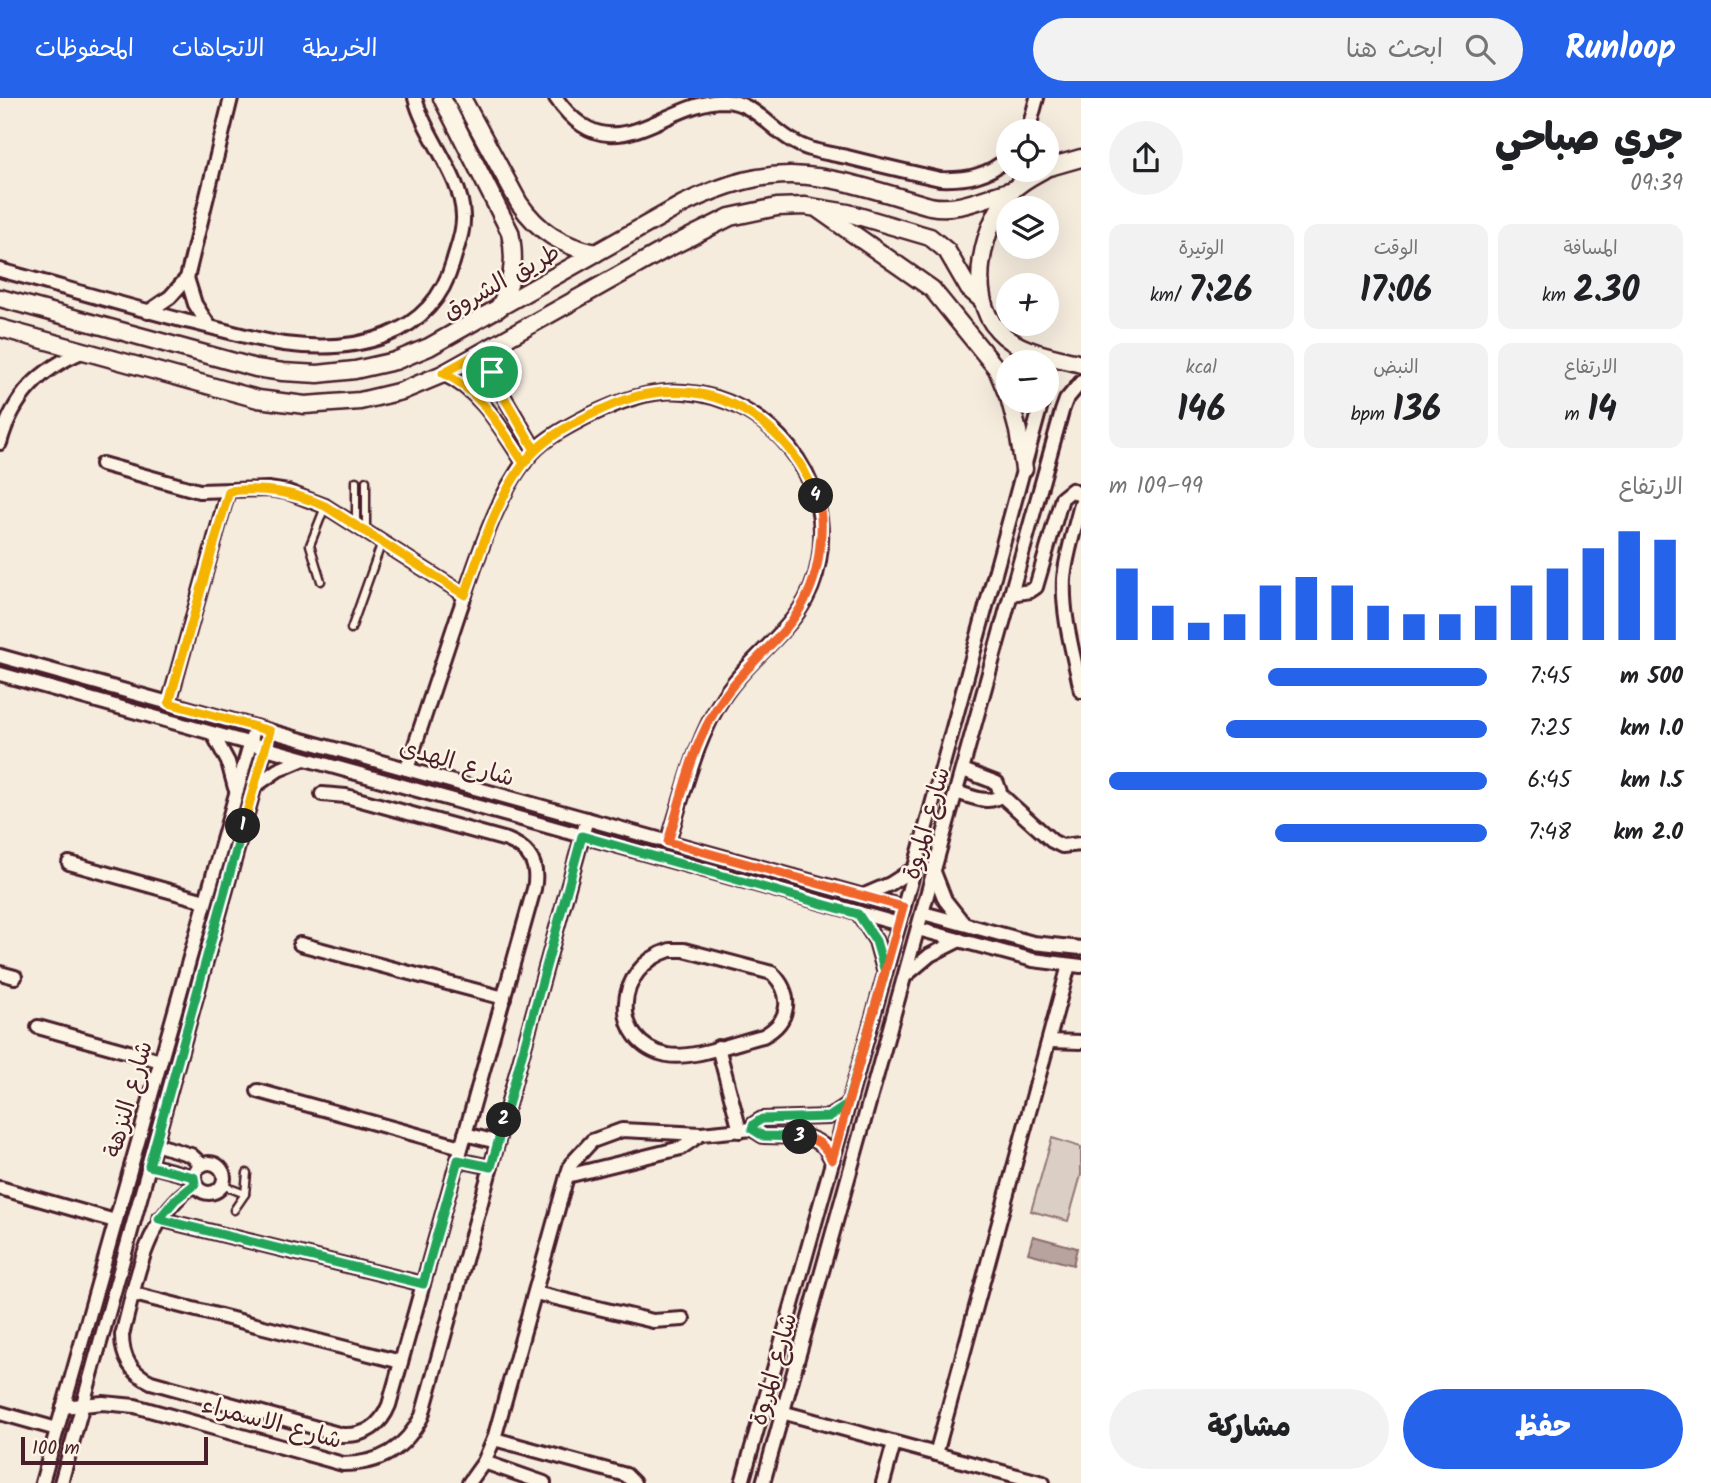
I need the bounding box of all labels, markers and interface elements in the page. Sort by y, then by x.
search box [1033,18,1523,81]
text: Runloop [1565,23,1676,76]
text: ابحث هنا [1346,29,1443,71]
text: المحفوظات [35,30,134,69]
text: الاتجاهات [172,30,265,69]
text: الخريطة [303,30,377,69]
icon: search [1461,30,1499,68]
text: جري صباحي [1495,110,1683,170]
map controls [996,119,1059,413]
button: locate [996,119,1059,182]
button: share [1109,121,1183,195]
text: 09:39 [1630,166,1683,202]
button: layers [996,196,1059,259]
street label: طريق الشروق [436,234,568,331]
text: الوتيرة [1178,234,1224,264]
text: الوقت [1374,234,1418,264]
text: المسافة [1564,234,1618,264]
text: 7:26 [1188,264,1253,320]
text: 17:06 [1360,264,1432,320]
text: 2.30 [1574,264,1639,320]
button: + [996,273,1059,336]
text: /km [1150,281,1188,311]
text: km [1542,281,1574,311]
pin [462,342,522,402]
button: − [996,350,1059,413]
icon: arrive [473,353,511,391]
text: kcal [1186,353,1217,383]
text: النبض [1373,353,1419,383]
text: الارتفاع [1564,353,1617,383]
text: 146 [1177,383,1226,439]
text: 136 [1393,383,1441,439]
text: 14 [1587,383,1617,439]
text: bpm [1351,400,1393,430]
text: m [1564,400,1587,430]
text: 99–109 m [1109,469,1203,505]
text: الارتفاع [1619,470,1683,506]
pin: 4 [798,478,834,514]
text: 4 [810,480,821,510]
text: 7:45 [1530,659,1571,695]
text: 500 m [1620,659,1683,695]
text: 7:25 [1529,711,1571,747]
text: 1.0 km [1620,711,1683,747]
street label: شارع الهدى [394,728,519,798]
street label: شارع المروة [893,762,962,884]
text: 6:45 [1528,763,1571,799]
text: 1.5 km [1620,763,1683,799]
pin: 1 [226,808,260,844]
text: 1 [240,810,245,840]
text: 7:48 [1528,815,1571,851]
text: 2.0 km [1613,815,1683,851]
street label: شارع النزهة [94,1037,165,1162]
pin: 2 [486,1102,522,1138]
text: 2 [498,1104,509,1134]
pin: 3 [782,1119,818,1154]
text: 3 [794,1121,805,1151]
street label: شارع المروة [740,1308,809,1430]
street label: شارع الاسمراء [197,1386,346,1461]
button: مشاركة [1109,1389,1389,1469]
button: حفظ [1403,1389,1683,1469]
scale bar [21,1434,208,1466]
text: 100 m [32,1434,80,1464]

